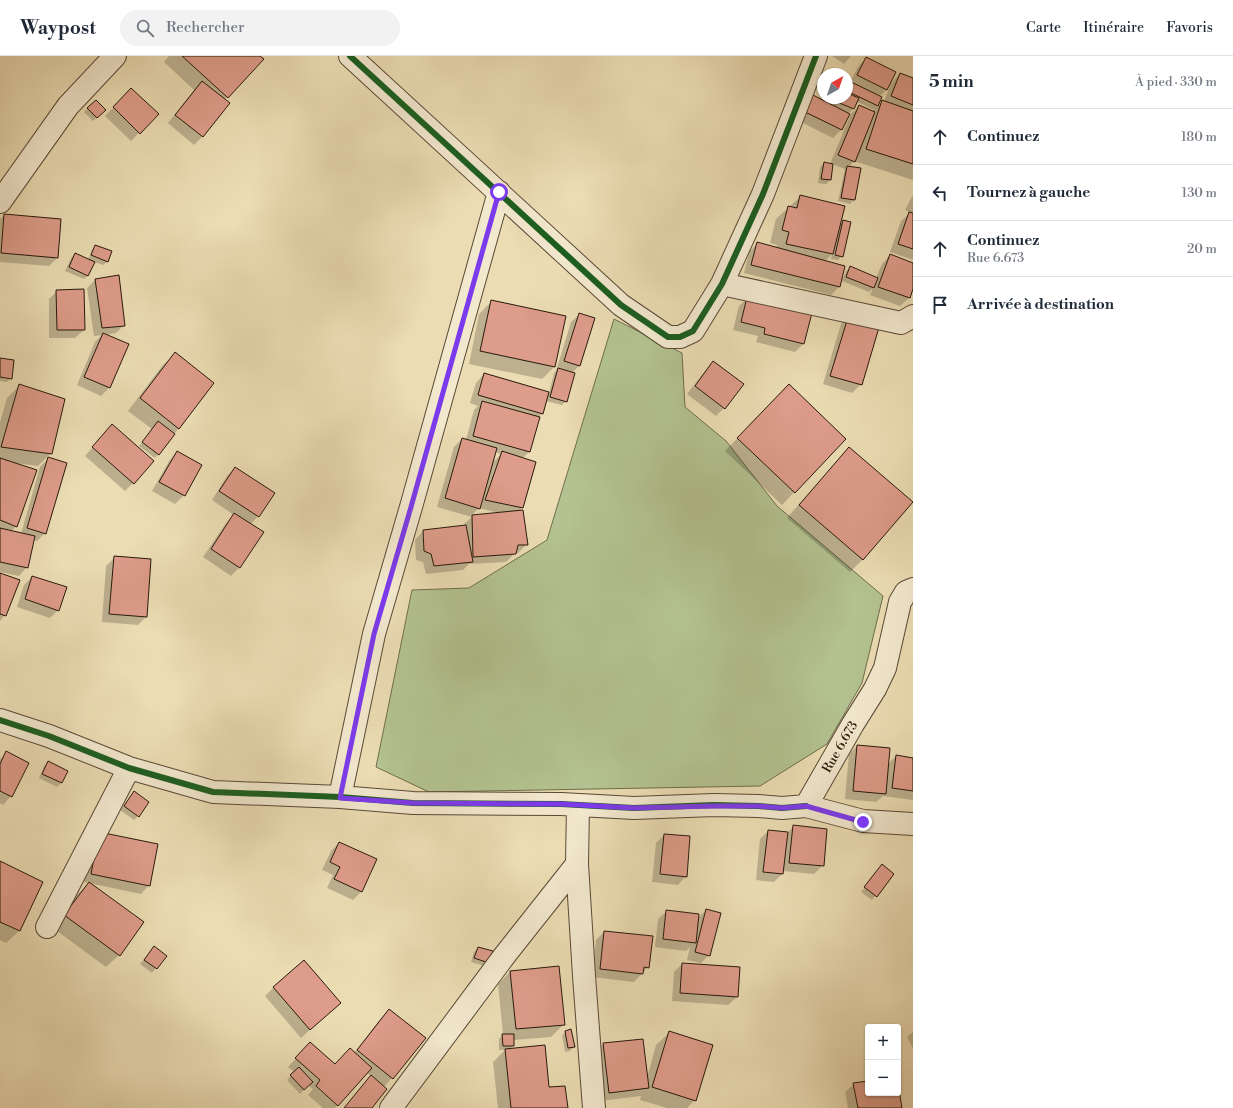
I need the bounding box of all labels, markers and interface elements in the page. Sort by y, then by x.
search box [120,10,400,46]
text: Waypost [20,16,96,40]
icon: search [134,17,156,39]
text: Rechercher [166,18,245,37]
text: Carte [1026,19,1061,37]
text: Itinéraire [1083,19,1144,37]
text: Favoris [1166,19,1213,37]
north arrow [817,68,853,104]
text: 5 min [929,71,974,93]
text: À pied · 330 m [1135,74,1217,90]
icon: ahead [929,126,951,148]
text: Continuez [967,127,1039,146]
text: 180 m [1181,129,1217,145]
icon: left [929,182,951,204]
route start [490,183,508,201]
text: Tournez à gauche [967,183,1090,202]
text: 130 m [1182,185,1217,201]
text: Continuez [967,231,1039,250]
icon: ahead [929,238,951,260]
text: 20 m [1187,241,1217,257]
text: Rue 6.673 [967,250,1024,266]
icon: arrive [929,294,951,316]
text: Arrivée à destination [967,295,1114,314]
street label: Rue 6.673 [819,718,861,776]
route end [854,813,872,831]
map controls [865,1024,901,1096]
button: + [865,1024,901,1060]
button: − [865,1060,901,1096]

